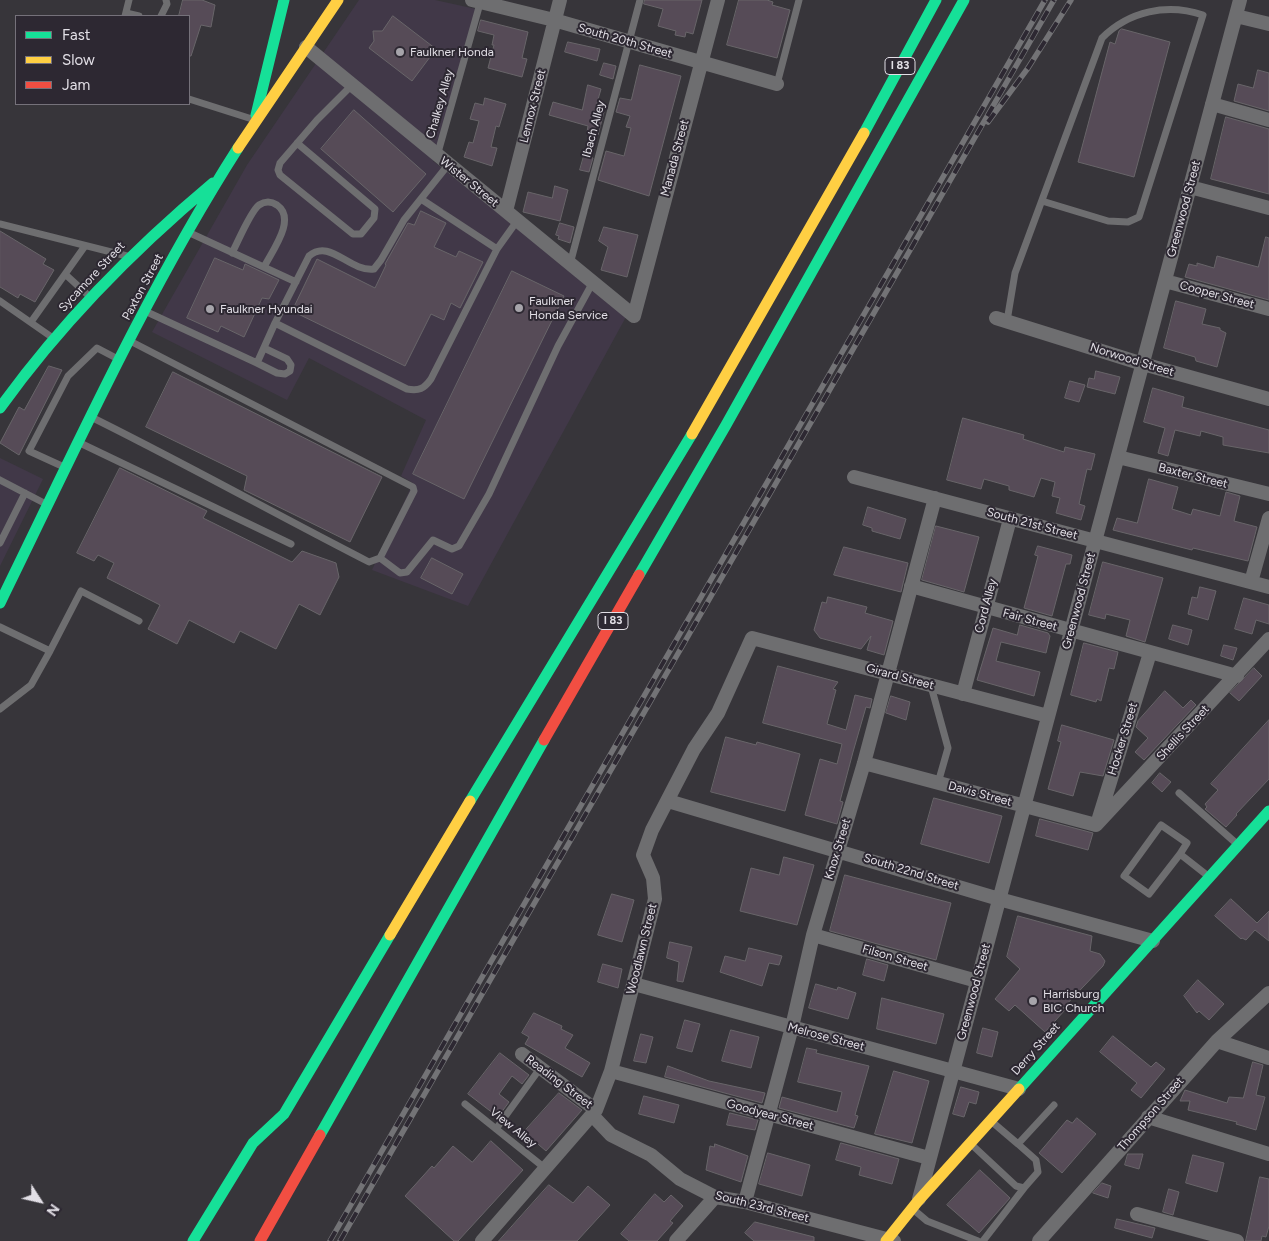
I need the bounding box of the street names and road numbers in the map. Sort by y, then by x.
street label: South 20th Street [576,21,674,61]
road number: I 83 [885,58,915,74]
street label: Chalkey Alley [423,68,457,140]
street label: Lennox Street [517,68,549,144]
street label: Ibach Alley [579,99,609,159]
street label: Manada Street [658,118,692,198]
street label: Wister Street [437,154,501,210]
street label: Greenwood Street [1164,159,1204,259]
street label: Sycamore Street [56,239,128,315]
street label: Paxton Street [119,251,167,323]
street label: Cooper Street [1178,278,1256,312]
street label: Norwood Street [1088,340,1176,380]
street label: Baxter Street [1157,460,1229,492]
street label: South 21st Street [985,505,1079,543]
street label: Greenwood Street [1059,551,1099,651]
street label: Cord Alley [972,577,1000,635]
street label: Fair Street [1001,606,1059,634]
road number: I 83 [598,612,628,630]
street label: Girard Street [864,661,936,693]
street label: Hocker Street [1105,701,1141,777]
street label: Shellis Street [1154,702,1212,764]
street label: Davis Street [947,779,1013,809]
street label: Knox Street [822,817,854,881]
street label: South 22nd Street [862,851,960,893]
street label: Woodlawn Street [624,902,660,996]
street label: Filson Street [860,942,930,974]
street label: Greenwood Street [954,942,994,1042]
street label: Melrose Street [786,1020,866,1054]
street label: Derry Street [1009,1020,1063,1078]
street label: Reading Street [523,1052,595,1112]
street label: Thompson Street [1115,1074,1187,1154]
street label: Goodyear Street [725,1096,815,1134]
street label: View Alley [487,1105,539,1151]
street label: South 23rd Street [714,1188,810,1226]

